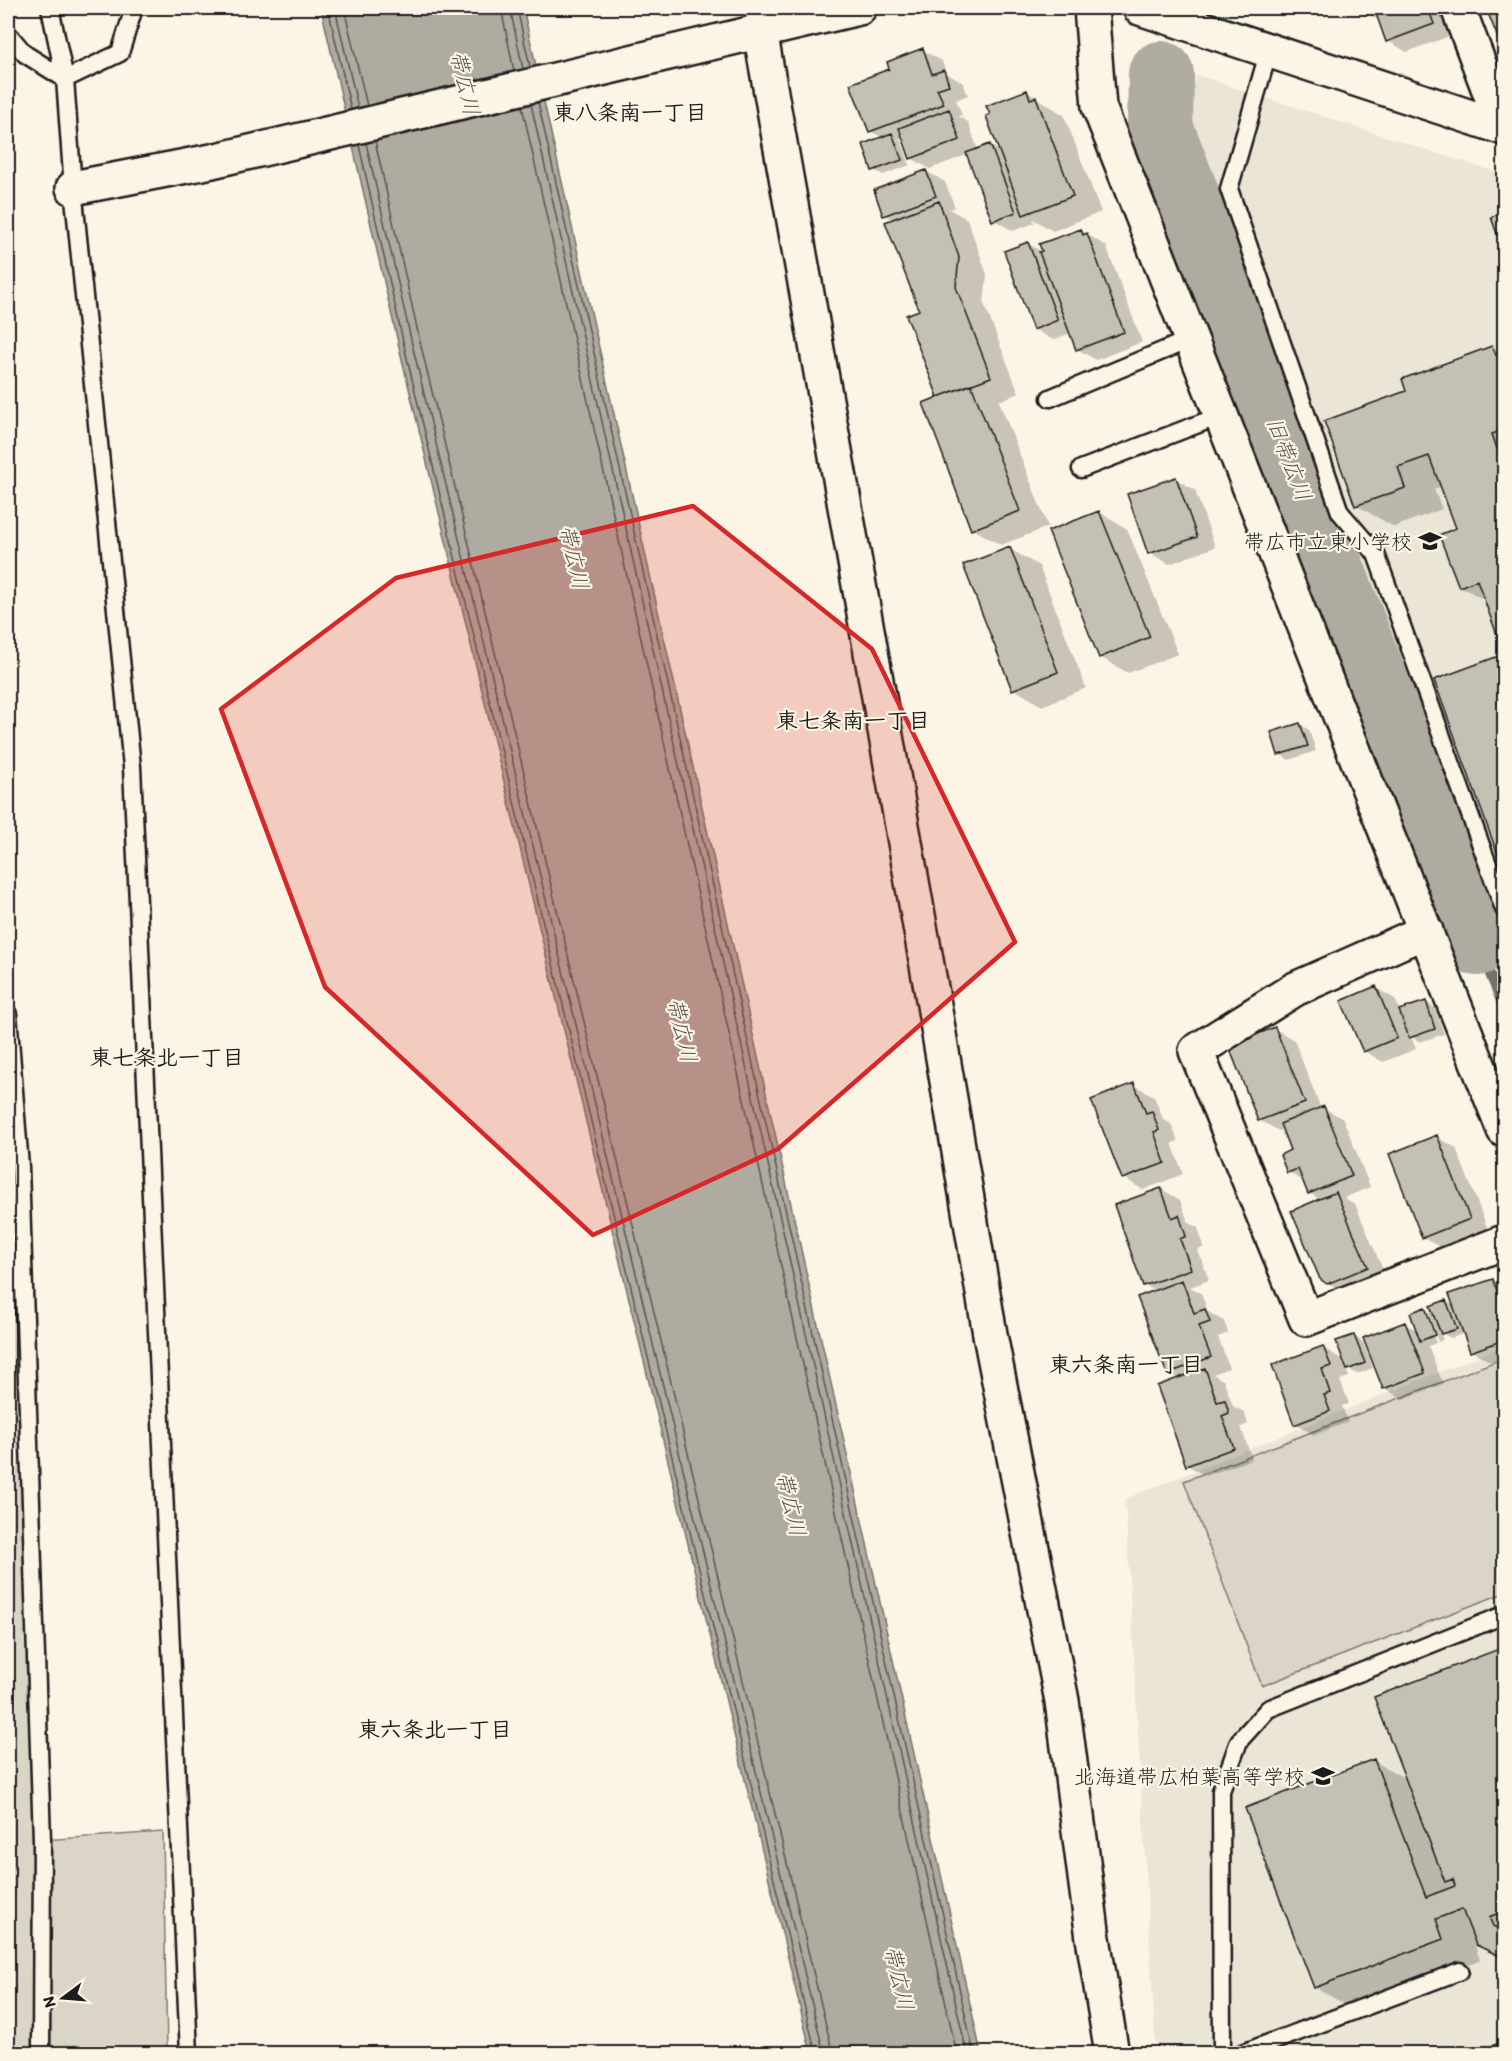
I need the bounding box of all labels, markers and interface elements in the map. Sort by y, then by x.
water label: 帯広川 [444,48,486,118]
district label: 東八条南一丁目 [553,99,707,126]
water label: 旧帯広川 [1261,413,1317,505]
water label: 帯広川 [553,522,595,592]
school or university icon: 帯広市立東小学校 [1417,528,1443,554]
place label: 帯広市立東小学校 [1244,529,1412,554]
district label: 東七条南一丁目 [776,707,930,734]
water label: 帯広川 [661,995,703,1065]
district label: 東七条北一丁目 [90,1044,244,1071]
district label: 東六条南一丁目 [1049,1351,1203,1378]
water label: 帯広川 [770,1469,812,1539]
district label: 東六条北一丁目 [358,1716,512,1743]
school or university icon: 北海道帯広柏葉高等学校 [1310,1763,1336,1789]
place label: 北海道帯広柏葉高等学校 [1074,1764,1305,1789]
water label: 帯広川 [878,1943,920,2013]
north arrow [33,1968,93,2028]
text: N [38,1994,60,2010]

